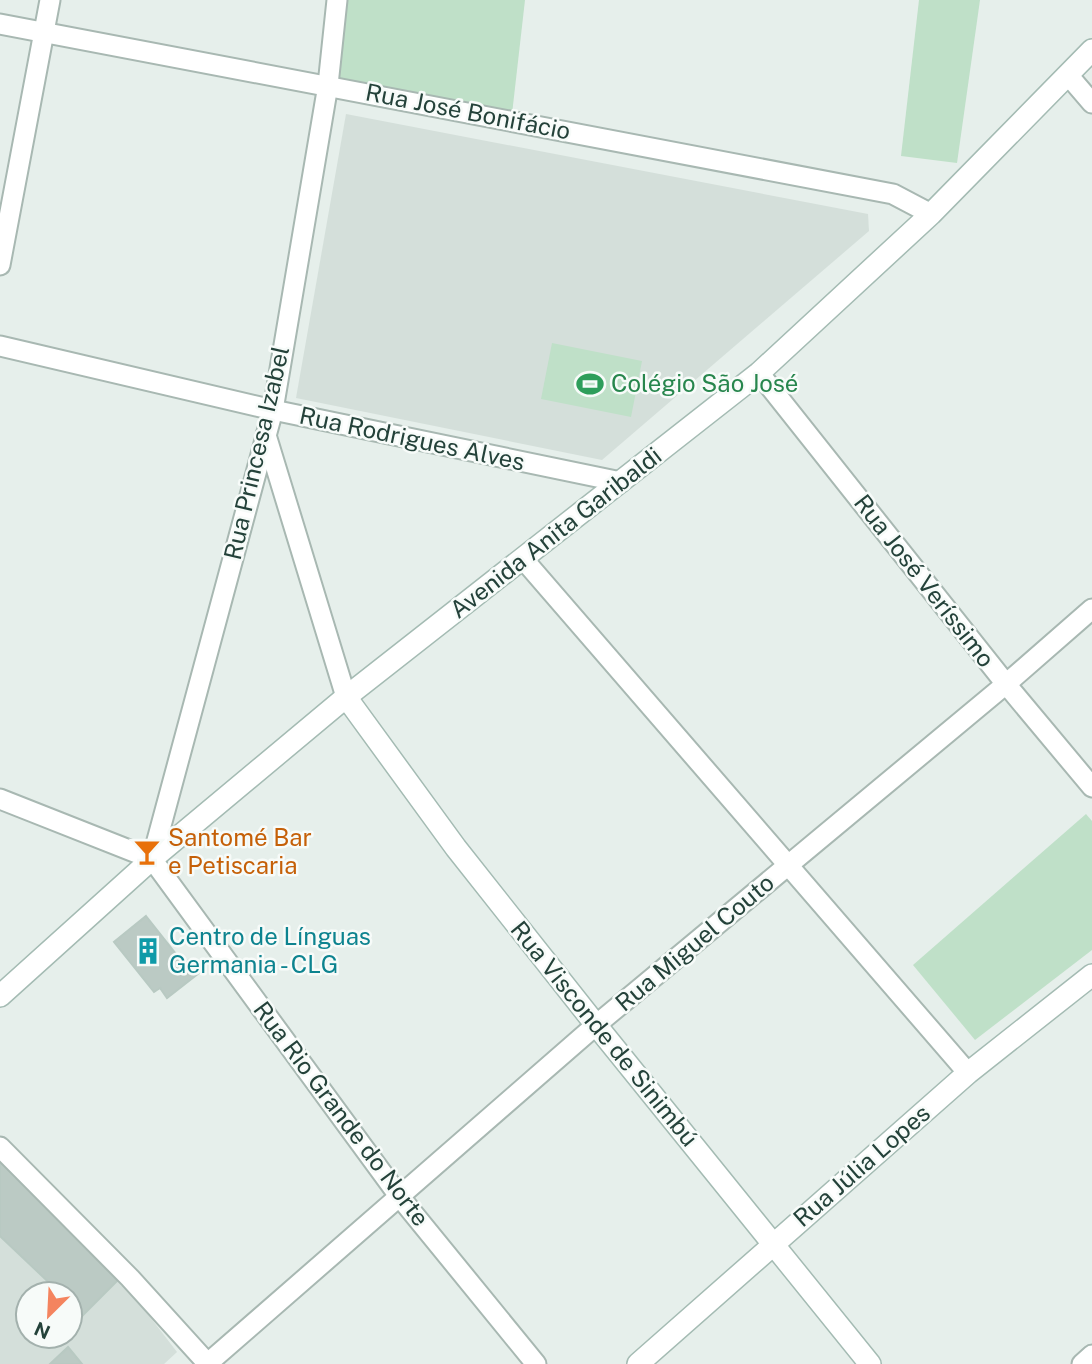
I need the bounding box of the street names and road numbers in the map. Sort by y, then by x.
street label: Rua José Bonifácio [363,77,573,145]
street label: Rua Princesa Izabel [218,343,294,562]
street label: Rua Rodrigues Alves [297,400,527,476]
street label: Avenida Anita Garibaldi [444,441,667,623]
street label: Rua José Veríssimo [849,489,1001,672]
street label: Rua Miguel Couto [610,868,779,1017]
street label: Rua Visconde de Sinimbú [505,915,704,1151]
street label: Rua Rio Grande do Norte [248,996,435,1231]
street label: Rua Júlia Lopes [787,1098,935,1232]

